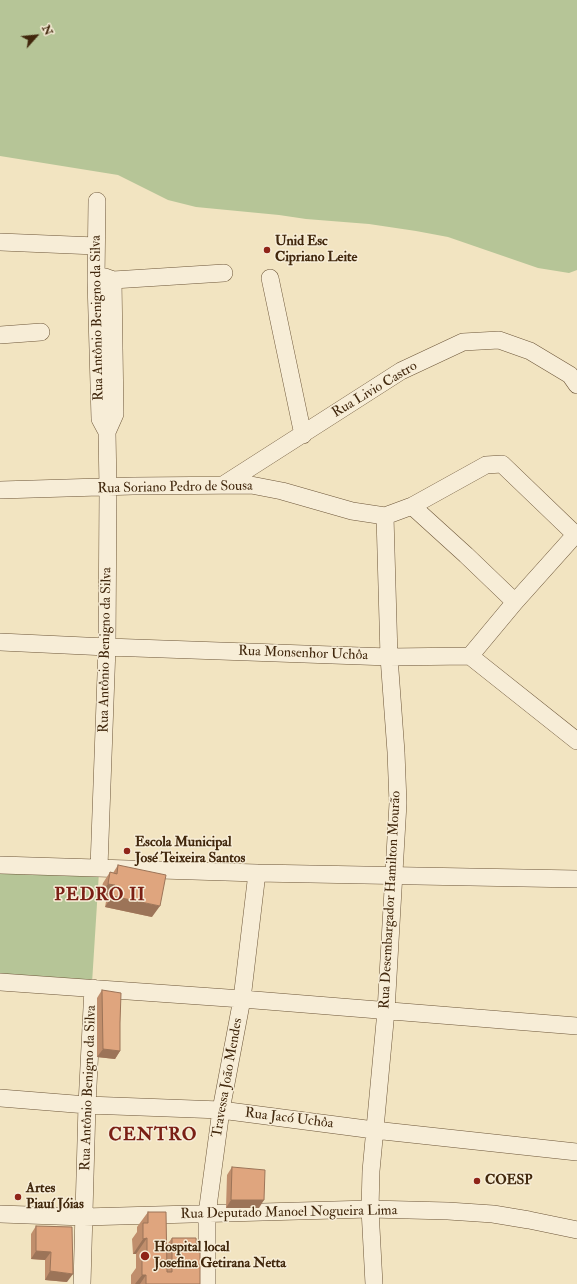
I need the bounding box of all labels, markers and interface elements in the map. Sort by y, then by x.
north arrow [16,16,56,56]
text: N [39,23,55,38]
place label: Unid Esc Cipriano Leite [275,234,357,266]
street label: Rua Antônio Benigno da Silva [88,235,108,401]
marker: Unid Esc Cipriano Leite [262,245,272,255]
street label: Rua Livio Castro [329,358,421,422]
street label: Rua Soriano Pedro de Sousa [97,478,253,498]
street label: Rua Antônio Benigno da Silva [96,567,116,733]
street label: Rua Monsenhor Uchôa [238,643,368,665]
street label: Rua Desembargador Hamilton Mourão [377,790,405,1010]
place label: Escola Municipal José Teixeira Santos [135,835,245,868]
marker: Escola Municipal José Teixeira Santos [122,846,132,856]
district label: PEDRO II [54,885,146,907]
street label: Rua Antônio Benigno da Silva [78,1005,100,1171]
street label: Travessa João Mendes [209,1017,247,1139]
street label: Rua Jacó Uchôa [244,1105,334,1133]
district label: CENTRO [109,1125,197,1147]
place label: COESP [485,1173,533,1189]
marker: COESP [472,1176,482,1186]
place label: Artes Piauí Jóias [26,1181,84,1214]
marker: Artes Piauí Jóias [13,1192,23,1202]
street label: Rua Deputado Manoel Nogueira Lima [180,1203,398,1223]
place label: Hospital local Josefina Getirana Netta [154,1240,286,1272]
marker: Hospital local Josefina Getirana Netta [139,1250,151,1262]

